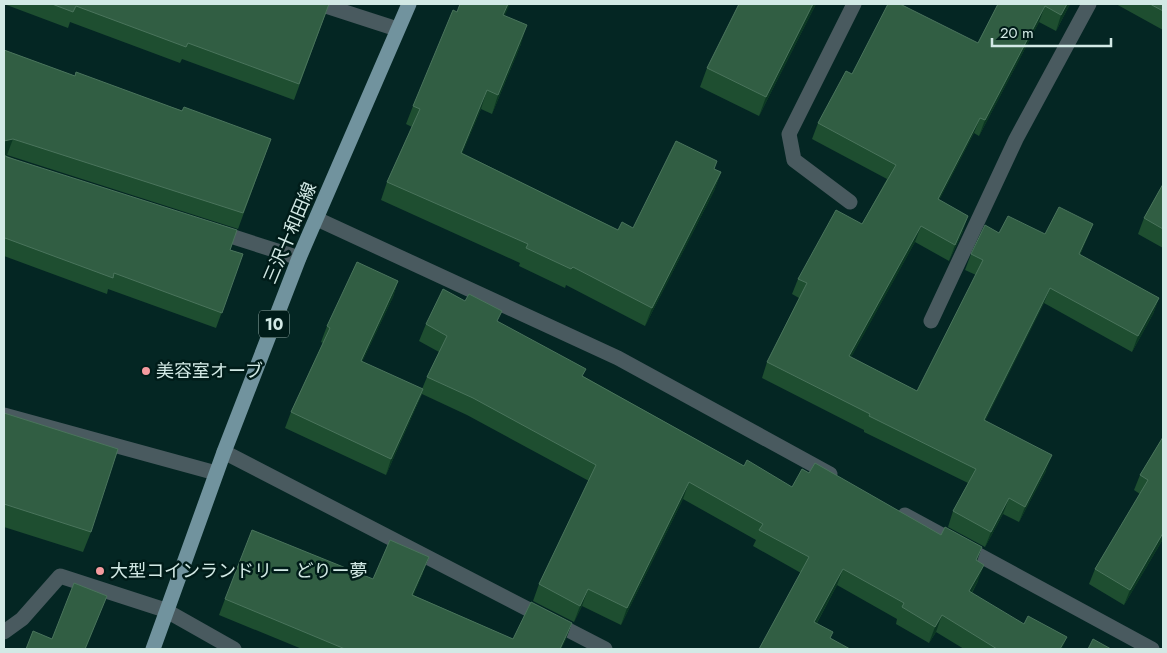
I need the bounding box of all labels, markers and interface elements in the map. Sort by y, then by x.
scale bar [992,15,1111,47]
text: 20 m [1000,22,1034,44]
street label: 三沢十和田線 [257,178,323,288]
road number: 10 [259,310,289,338]
place label: 美容室オーブ [156,358,263,384]
marker: 美容室オーブ [140,365,152,377]
place label: 大型コインランドリー どりー夢 [110,558,367,584]
marker: 大型コインランドリー どりー夢 [94,565,106,577]

